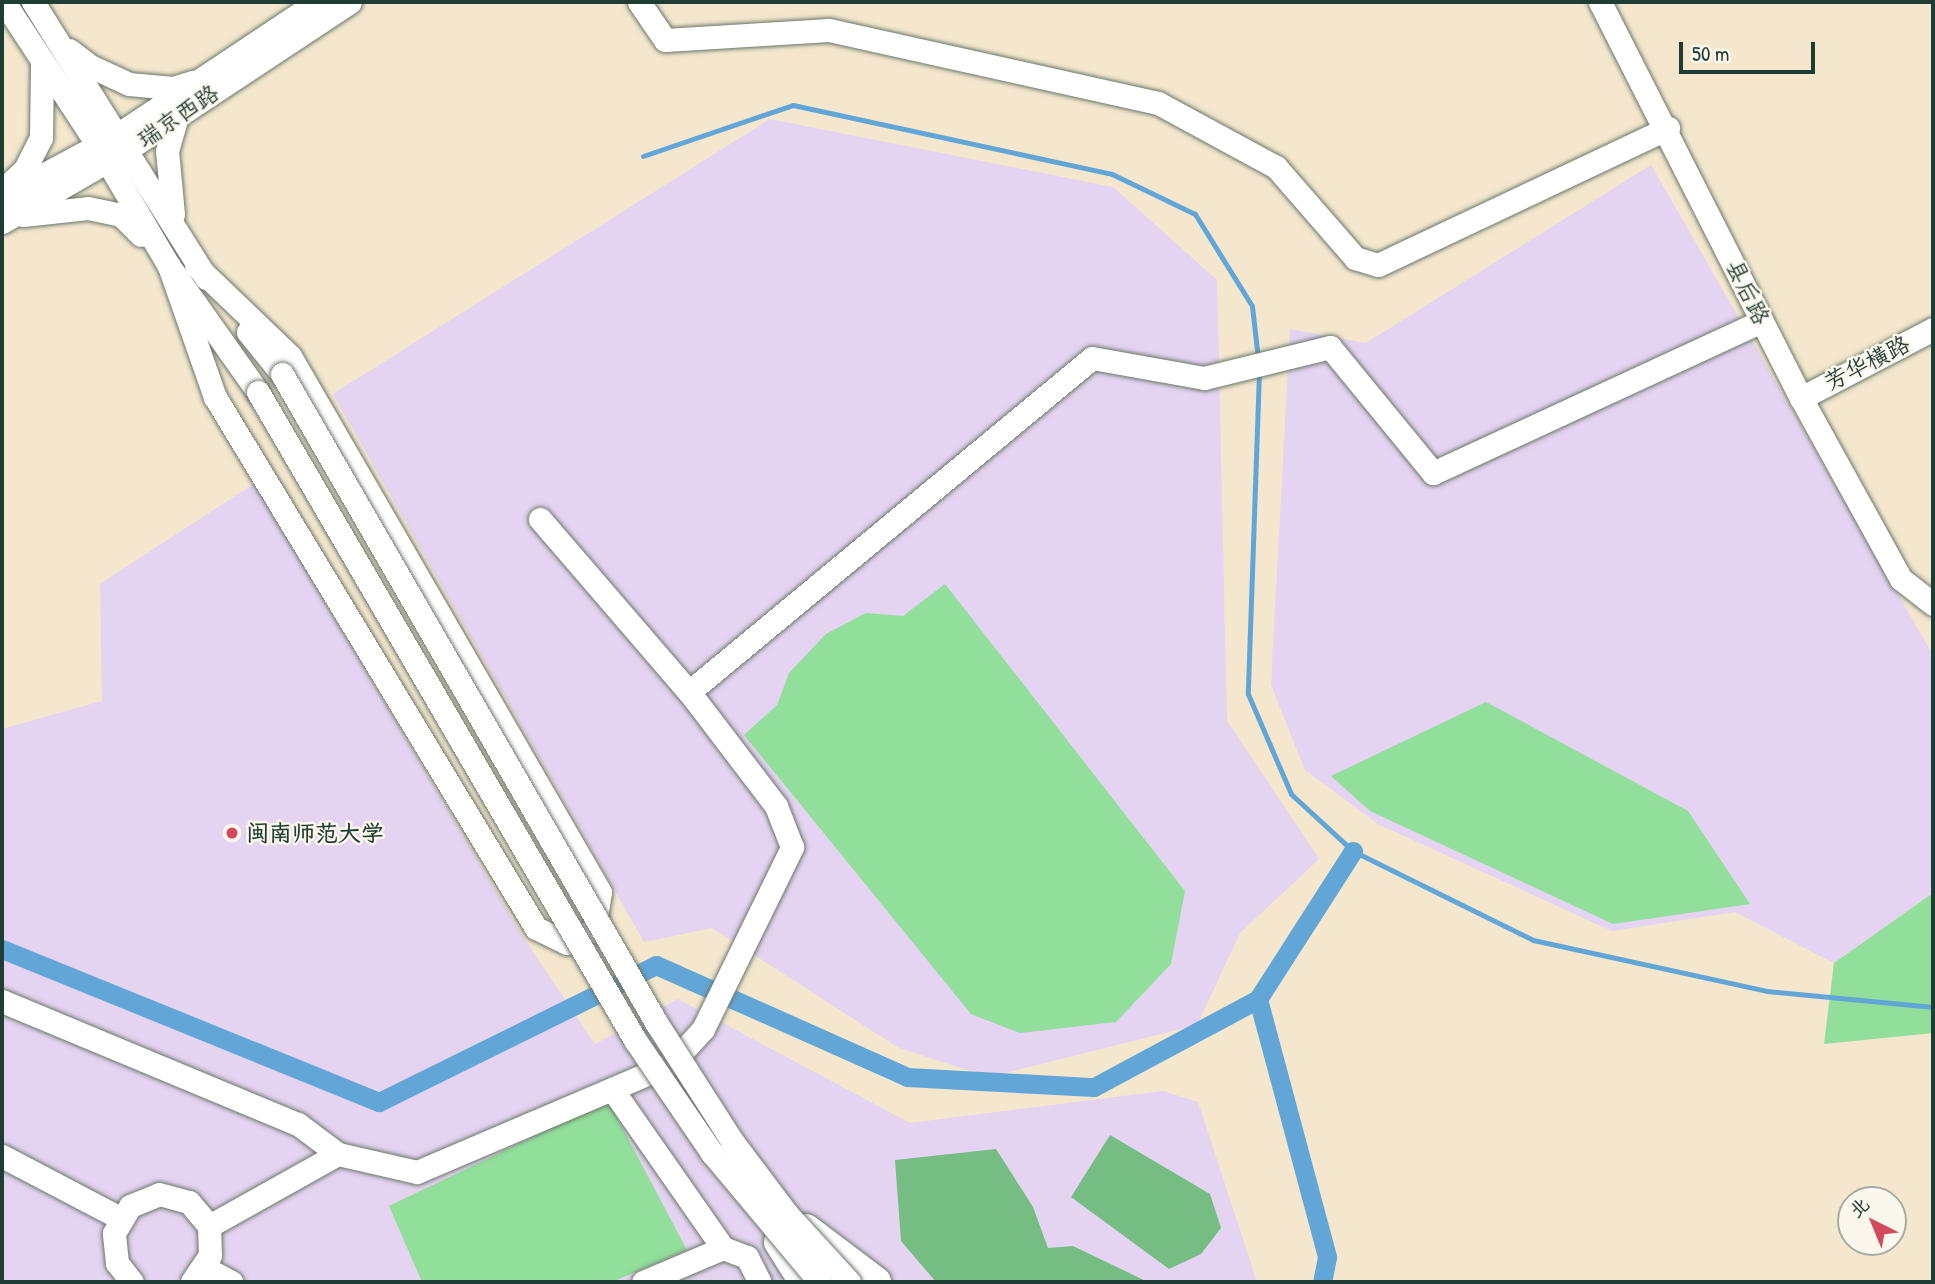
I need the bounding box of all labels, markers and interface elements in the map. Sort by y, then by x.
scale bar [1683,28,1820,72]
text: 50 m [1692,39,1729,68]
street label: 瑞京西路 [132,79,224,153]
street label: 县后路 [1720,255,1776,329]
street label: 芳华横路 [1820,330,1914,396]
place label: 闽南师范大学 [246,819,384,847]
marker: 闽南师范大学 [224,825,240,841]
north arrow [1837,1186,1907,1256]
text: 北 [1843,1191,1875,1223]

